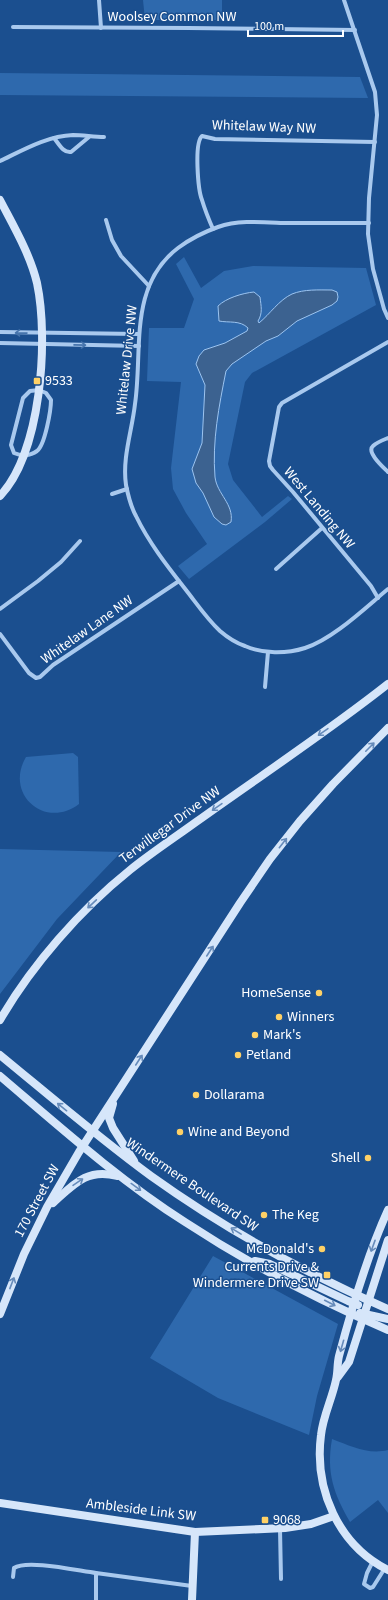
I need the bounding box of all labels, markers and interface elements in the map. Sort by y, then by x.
street label: Woolsey Common NW [108,7,236,27]
scale bar [248,12,343,38]
text: 100 m [254,18,284,35]
street label: Whitelaw Way NW [212,115,316,139]
street label: Whitelaw Drive NW [111,304,143,416]
one-way arrow [15,329,28,337]
one-way arrow [73,341,86,348]
place label: 9533 [45,371,73,391]
marker: 9533 [32,376,42,386]
street label: West Landing NW [279,463,359,553]
street label: Whitelaw Lane NW [37,591,137,669]
one-way arrow [317,728,328,736]
one-way arrow [365,742,375,752]
street label: Terwillegar Drive NW [115,781,225,869]
one-way arrow [211,803,222,811]
one-way arrow [278,838,287,849]
one-way arrow [87,899,97,909]
one-way arrow [205,945,214,956]
place label: HomeSense [241,983,311,1003]
marker: HomeSense [314,988,324,998]
place label: Winners [287,1007,335,1027]
marker: Winners [274,1012,284,1022]
place label: Mark's [263,1025,301,1045]
marker: Mark's [250,1030,260,1040]
place label: Petland [246,1045,291,1065]
marker: Petland [233,1050,243,1060]
one-way arrow [135,1054,143,1065]
place label: Dollarama [204,1085,265,1105]
marker: Dollarama [191,1090,201,1100]
one-way arrow [57,1102,68,1111]
place label: Wine and Beyond [188,1122,290,1142]
marker: Wine and Beyond [175,1127,185,1137]
street label: Windermere Boulevard SW [122,1133,262,1237]
place label: Shell [331,1148,360,1168]
marker: Shell [363,1153,373,1163]
street label: 170 Street SW [9,1161,65,1241]
one-way arrow [72,1178,83,1187]
one-way arrow [130,1183,141,1192]
place label: The Keg [272,1205,319,1225]
marker: The Keg [259,1210,269,1220]
one-way arrow [230,1227,242,1235]
place label: McDonald's [246,1239,314,1259]
one-way arrow [369,1239,376,1252]
marker: McDonald's [317,1244,327,1254]
place label: Currents Drive & Windermere Drive SW [193,1257,319,1293]
marker: Currents Drive & Windermere Drive SW [322,1270,332,1280]
one-way arrow [8,1278,16,1290]
one-way arrow [324,1300,336,1307]
one-way arrow [338,1340,345,1353]
street label: Ambleside Link SW [85,1493,197,1527]
place label: 9068 [273,1510,301,1530]
marker: 9068 [260,1515,270,1525]

